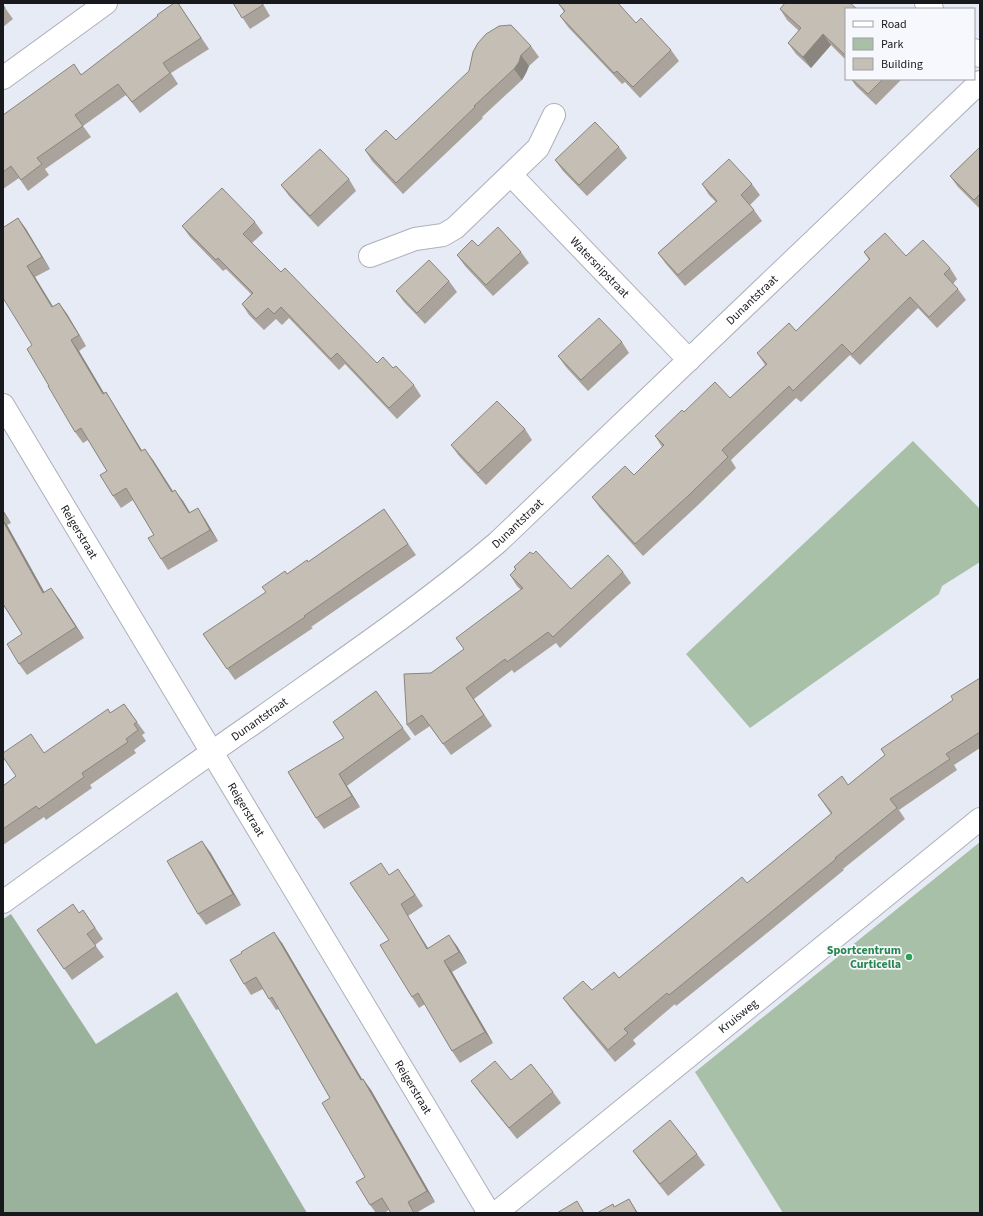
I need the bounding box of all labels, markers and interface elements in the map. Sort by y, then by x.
legend [845,8,975,80]
text: Road [881,16,907,33]
text: Park [881,36,903,53]
text: Building [881,56,923,73]
street label: Watersnipstraat [566,233,633,302]
street label: Dunantstraat [722,271,782,329]
street label: Dunantstraat [488,495,547,553]
street label: Reigerstraat [56,502,102,562]
street label: Dunantstraat [228,694,291,745]
street label: Reigerstraat [223,779,269,840]
place label: Sportcentrum Curticella [827,942,901,973]
marker: Sportcentrum Curticella [904,952,914,962]
street label: Kruisweg [715,995,762,1038]
street label: Reigerstraat [390,1057,436,1118]

